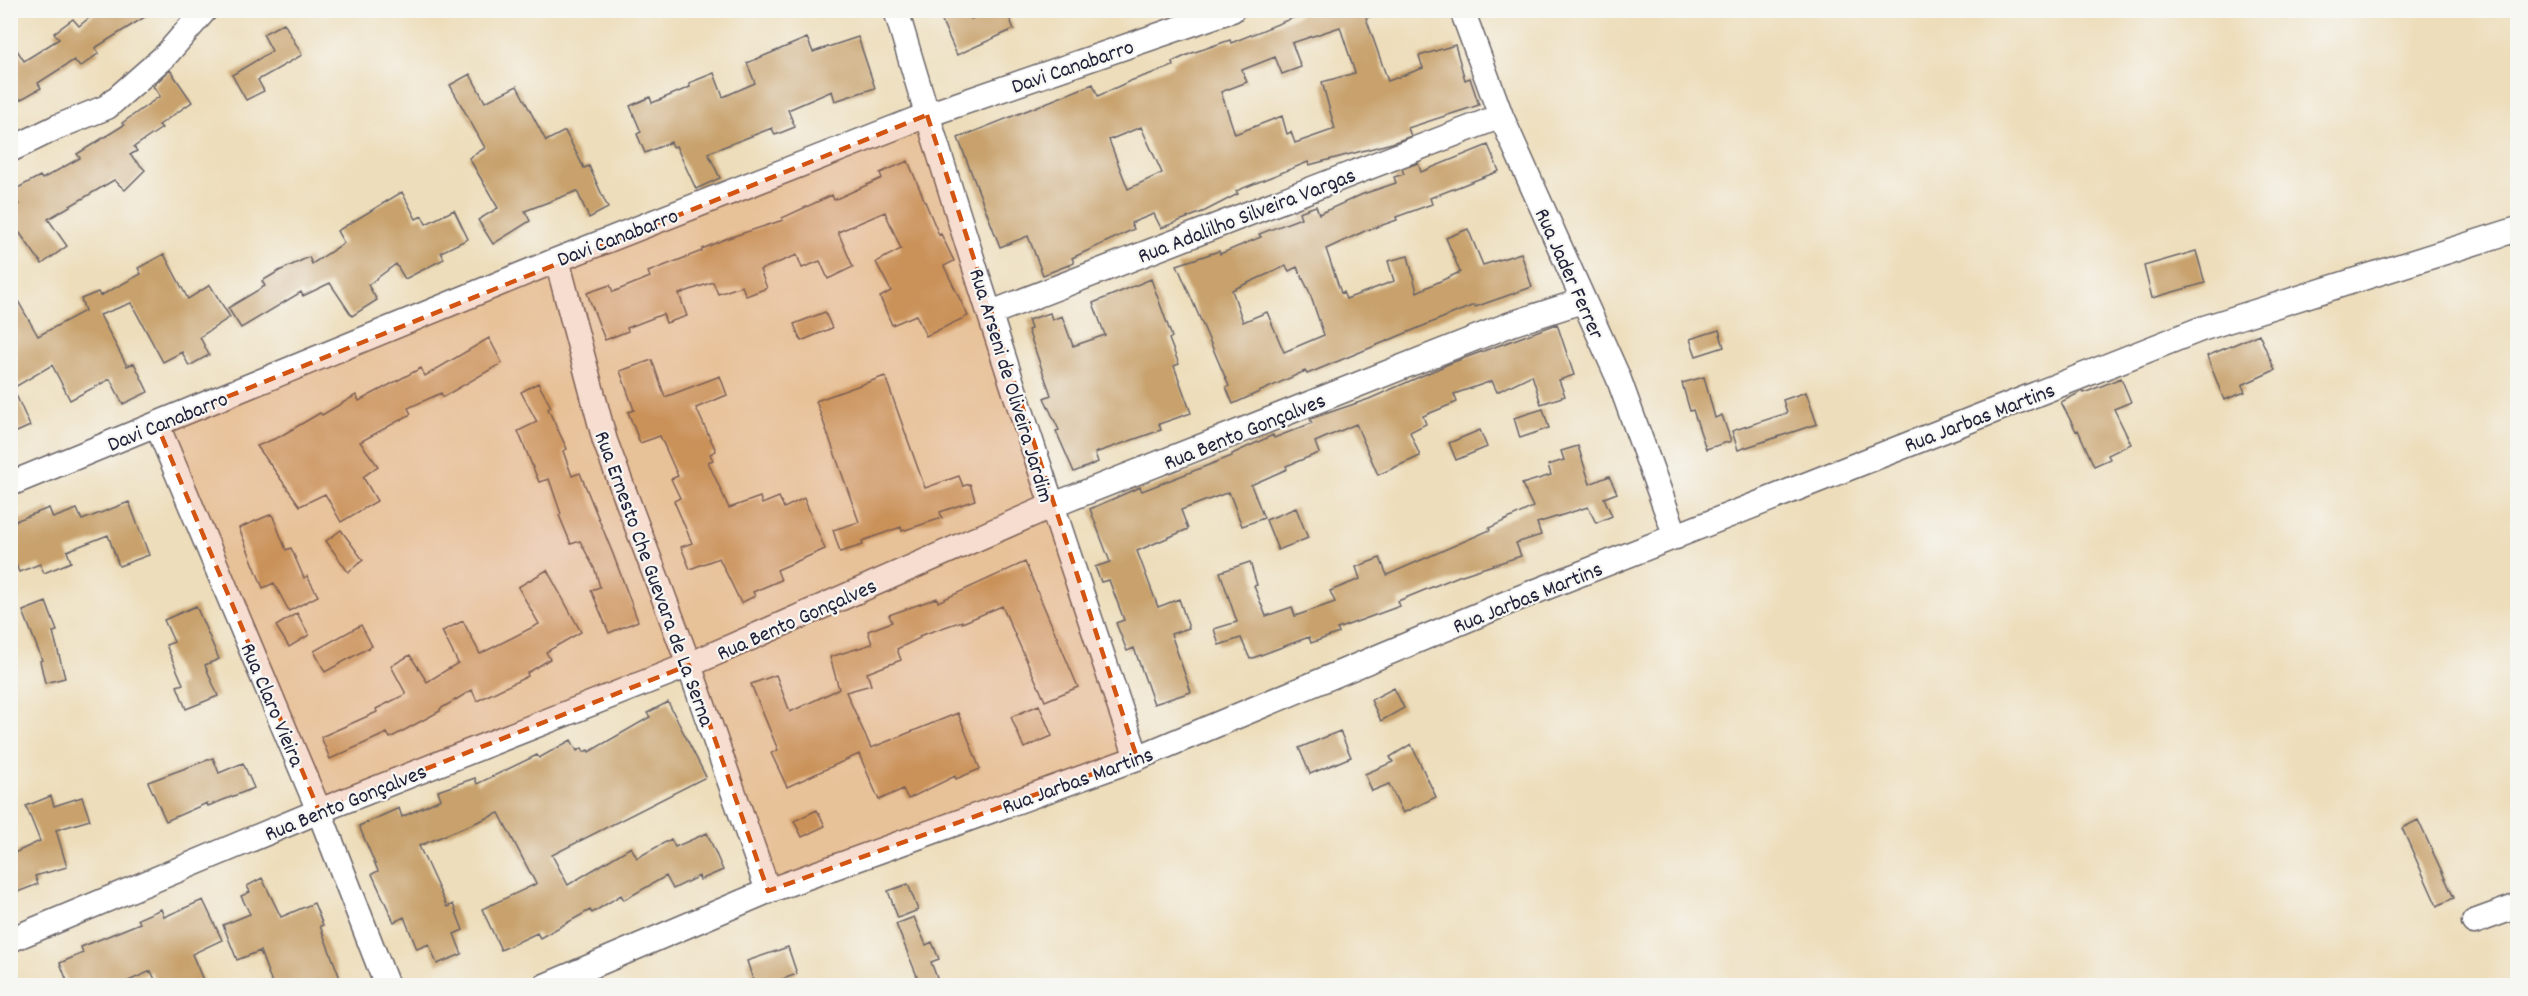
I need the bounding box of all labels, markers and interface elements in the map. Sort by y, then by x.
street label: Davi Canabarro [1008,33,1138,104]
street label: Rua Adalilho Silveira Vargas [1134,161,1361,273]
street label: Davi Canabarro [553,202,683,277]
street label: Rua Jader Ferrer [1525,204,1611,346]
street label: Rua Arseni de Oliveira Jardim [959,265,1060,507]
street label: Rua Jarbas Martins [1900,376,2060,462]
street label: Davi Canabarro [103,385,233,462]
street label: Rua Bento Gonçalves [1160,387,1331,480]
street label: Rua Ernesto Che Guevara de La Serna [585,427,721,732]
street label: Rua Jarbas Martins [1449,555,1608,643]
street label: Rua Bento Gonçalves [712,572,882,670]
street label: Rua Claro Vieira [231,639,311,773]
street label: Rua Jarbas Martins [998,741,1158,824]
street label: Rua Bento Gonçalves [261,758,432,851]

